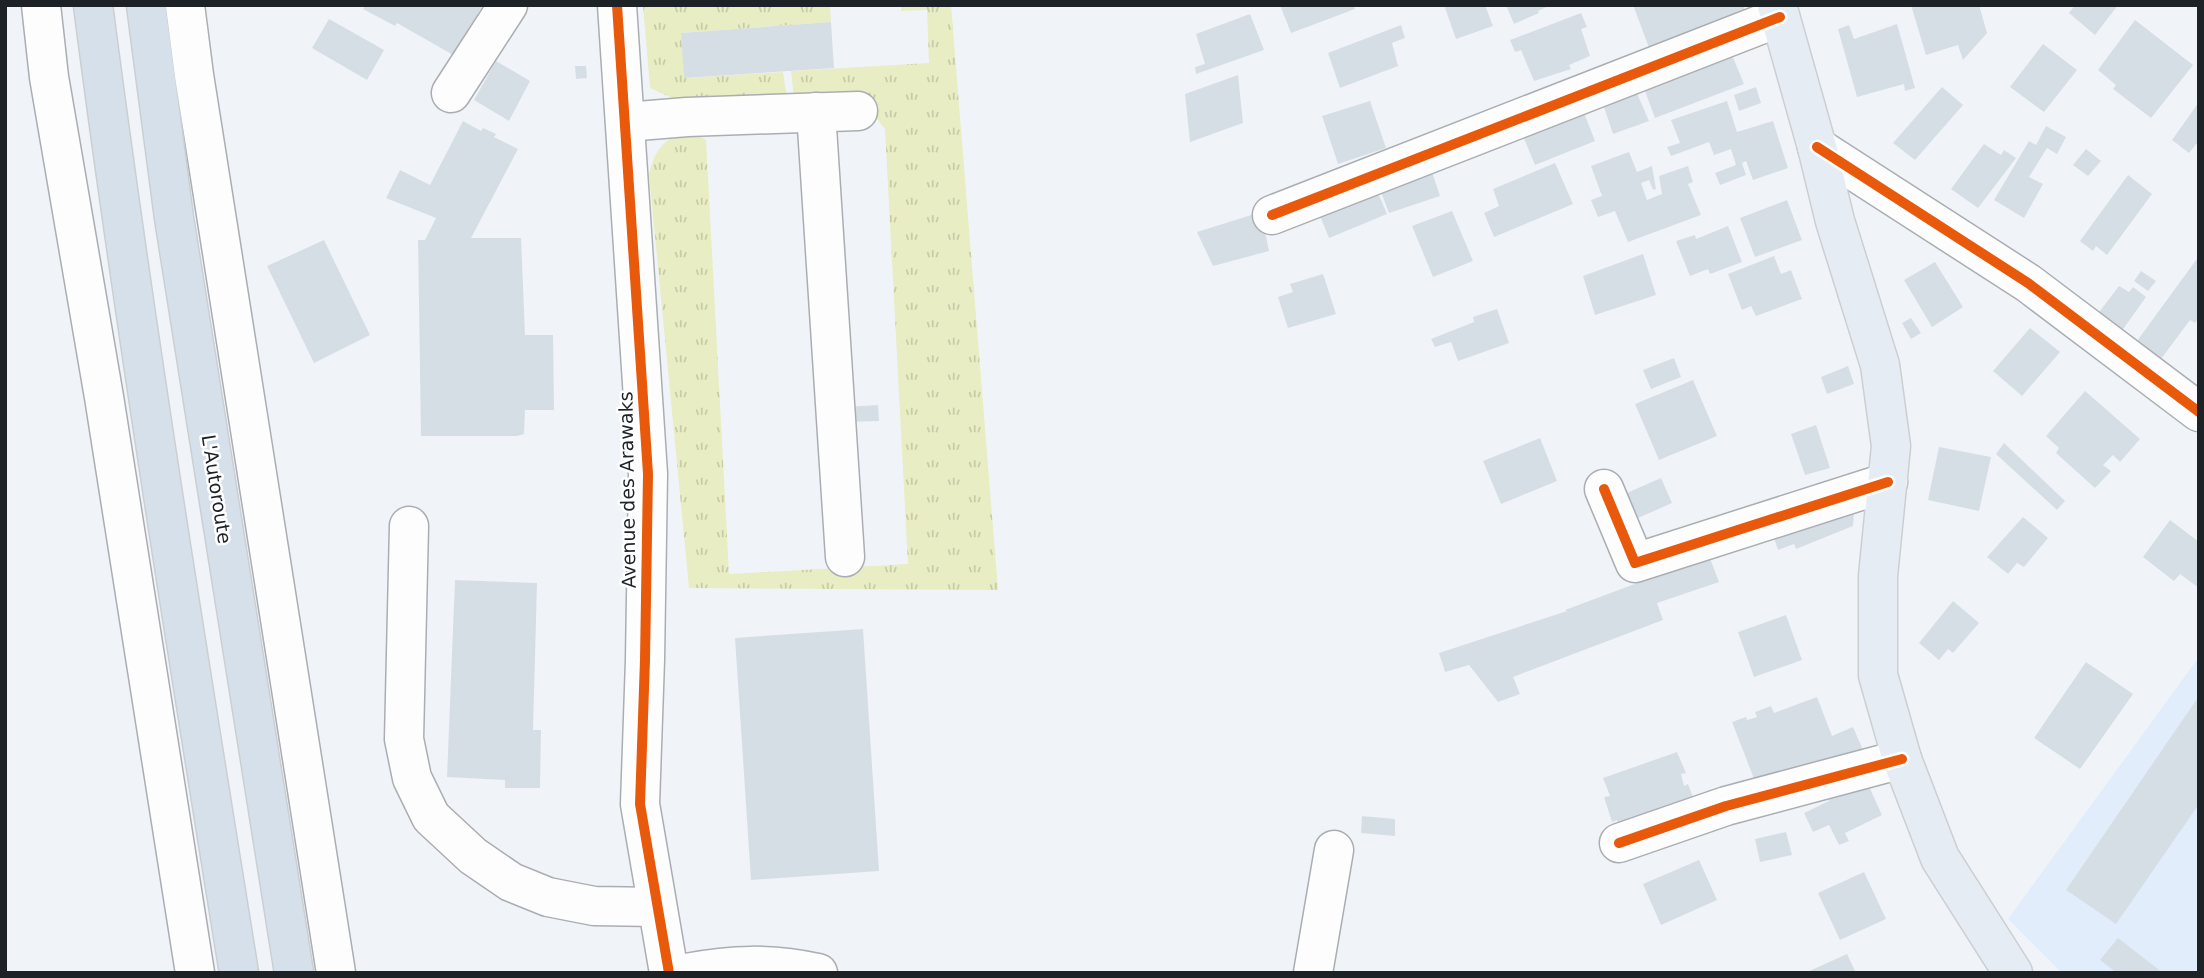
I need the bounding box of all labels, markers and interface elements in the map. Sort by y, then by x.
street label: Avenue des Arawaks [614,391,640,589]
street label: L'Autoroute [198,433,236,545]

